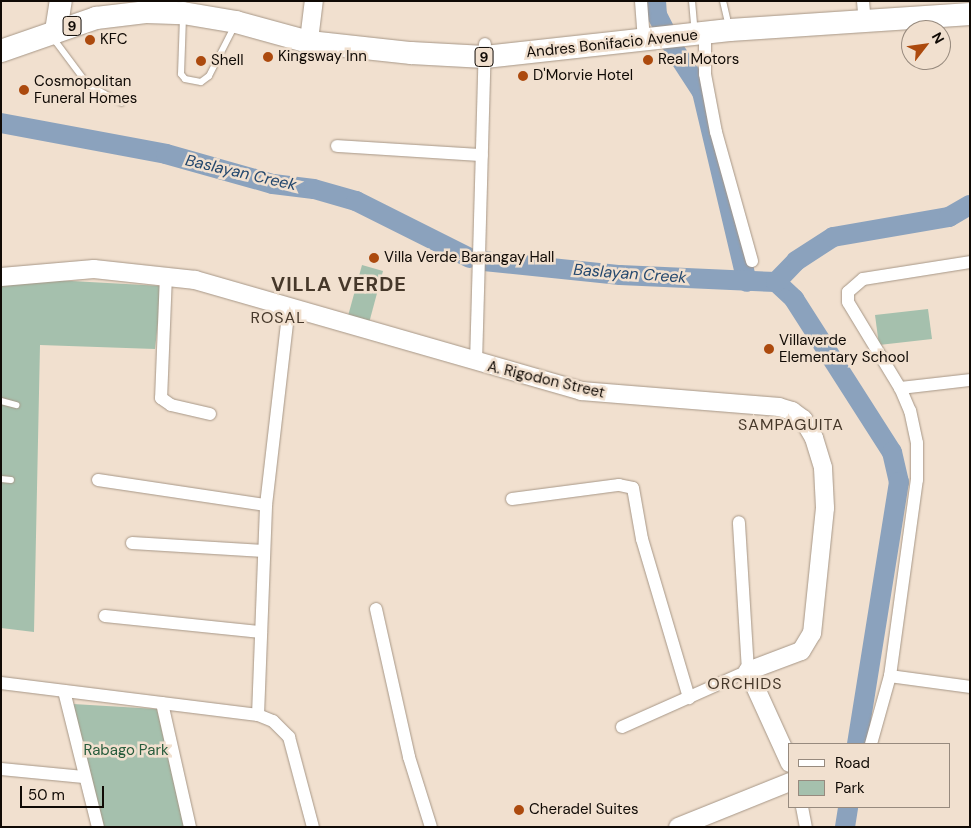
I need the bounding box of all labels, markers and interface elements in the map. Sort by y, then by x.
road number: 9 [62,15,82,38]
north arrow [901,20,951,70]
street label: Andres Bonifacio Avenue [525,26,699,62]
text: N [928,29,948,47]
place label: KFC [100,31,128,49]
marker: KFC [84,34,96,46]
road number: 9 [474,46,494,68]
place label: Kingsway Inn [278,48,367,66]
marker: Kingsway Inn [262,51,274,63]
place label: Real Motors [658,51,739,69]
place label: Shell [211,52,244,70]
marker: Real Motors [642,54,654,66]
marker: Shell [195,55,207,67]
place label: D'Morvie Hotel [533,67,633,85]
marker: D'Morvie Hotel [517,70,529,82]
place label: Cosmopolitan Funeral Homes [34,72,137,107]
marker: Cosmopolitan Funeral Homes [18,84,30,96]
water label: Baslayan Creek [184,151,298,195]
place label: Villa Verde Barangay Hall [384,249,554,267]
marker: Villa Verde Barangay Hall [368,252,380,264]
water label: Baslayan Creek [573,260,687,288]
district label: VILLA VERDE [270,272,408,296]
district label: ROSAL [250,308,306,328]
place label: Villaverde Elementary School [779,331,909,366]
marker: Villaverde Elementary School [763,343,775,355]
street label: A. Rigodon Street [486,358,606,402]
district label: SAMPAGUITA [737,415,845,435]
district label: ORCHIDS [706,674,784,694]
park label: Rabago Park [84,742,168,760]
legend [788,743,951,808]
text: Road [835,753,870,773]
scale bar [22,776,106,808]
text: Park [835,778,865,798]
text: 50 m [28,785,65,805]
place label: Cheradel Suites [529,801,638,819]
marker: Cheradel Suites [513,804,525,816]

